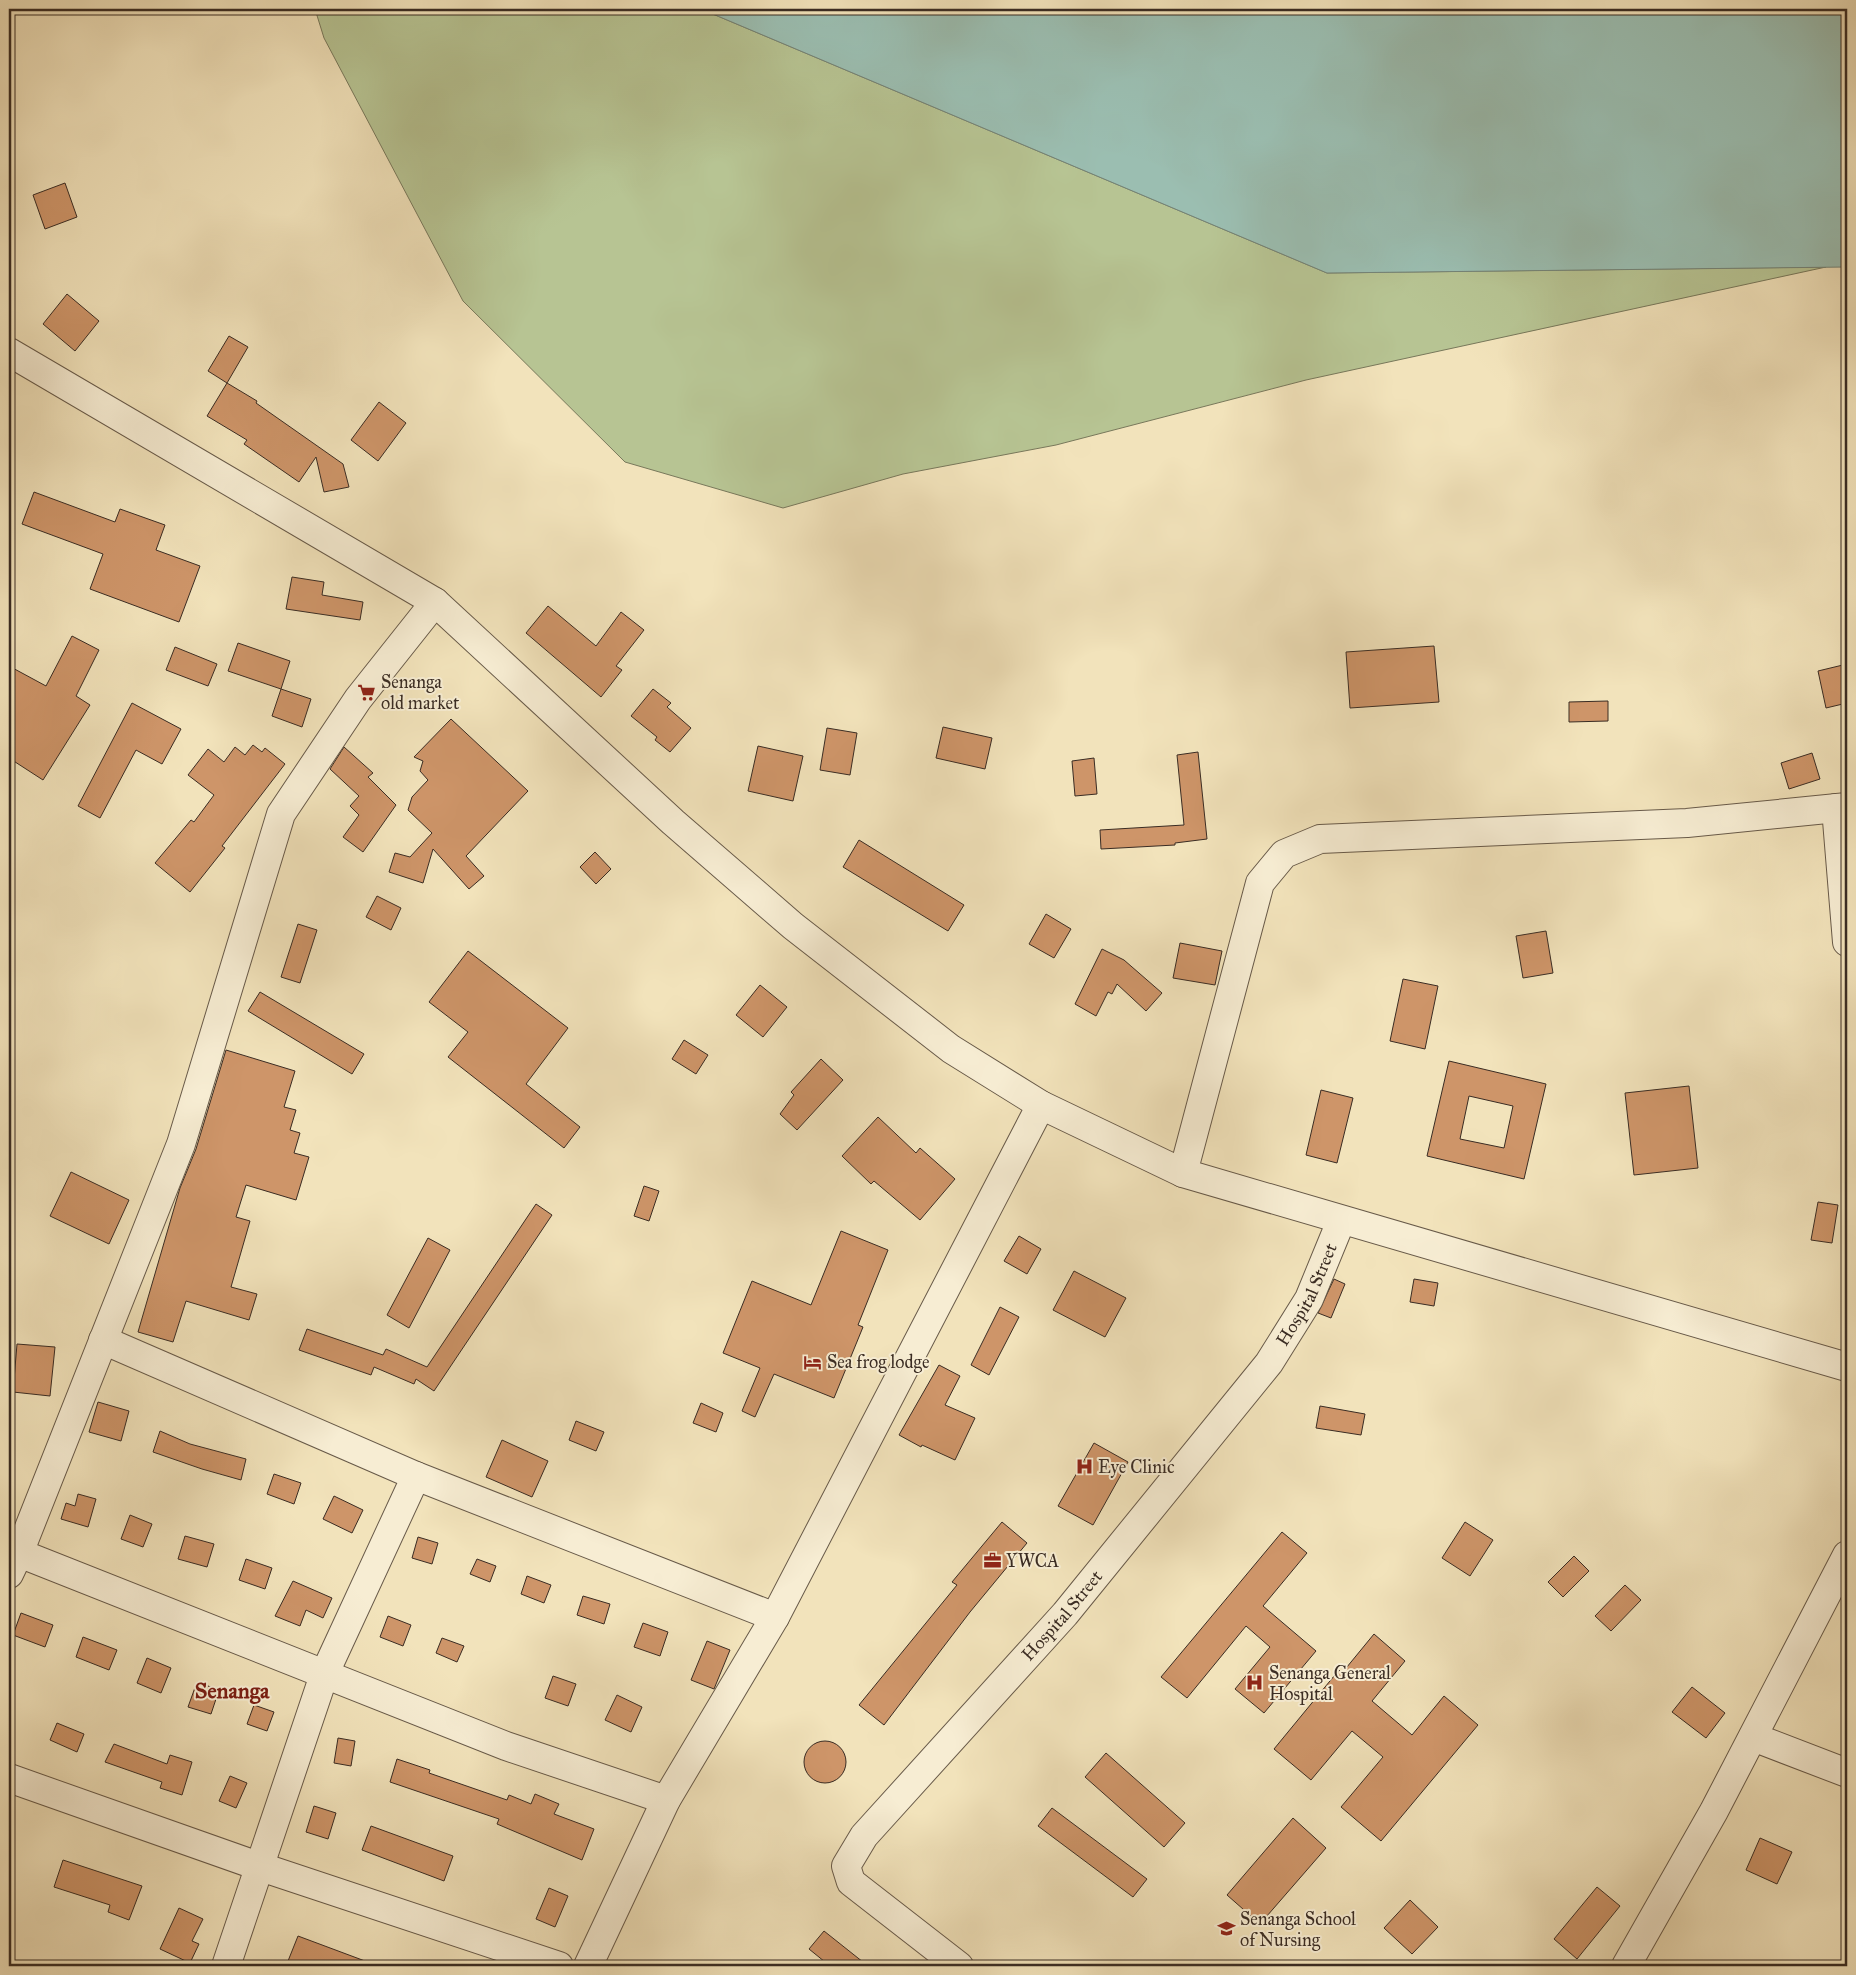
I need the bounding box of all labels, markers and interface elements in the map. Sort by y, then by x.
place label: Senanga old market [381,671,460,714]
supermarket icon: Senanga old market [357,682,377,702]
street label: Hospital Street [1271,1239,1342,1350]
place label: Sea frog lodge [827,1351,929,1374]
hotel icon: Sea frog lodge [803,1352,823,1372]
place label: Eye Clinic [1098,1456,1175,1478]
hospital icon: Eye Clinic [1074,1457,1094,1477]
place label: YWCA [1006,1550,1059,1572]
office icon: YWCA [982,1551,1002,1571]
street label: Hospital Street [1017,1565,1107,1665]
place label: Senanga General Hospital [1269,1662,1391,1705]
hospital icon: Senanga General Hospital [1245,1673,1265,1693]
district label: Senanga [195,1677,270,1704]
place label: Senanga School of Nursing [1240,1908,1356,1952]
school or university icon: Senanga School of Nursing [1216,1919,1236,1939]

